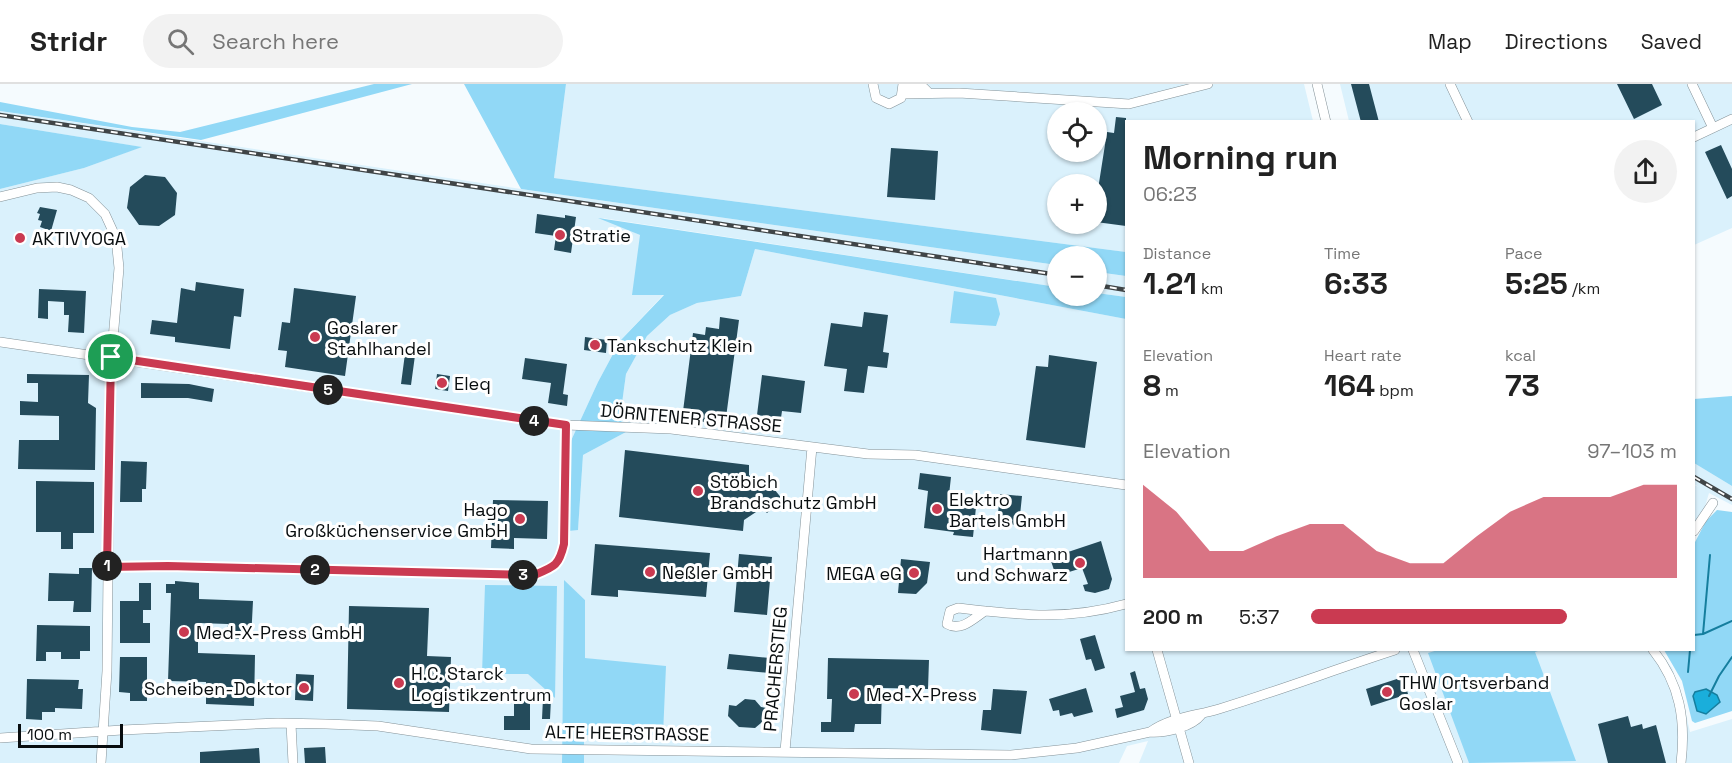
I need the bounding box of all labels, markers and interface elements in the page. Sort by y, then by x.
search box [143,14,563,68]
text: Stridr [30,23,107,59]
icon: search [164,25,197,58]
text: Search here [212,27,339,55]
text: Map [1428,28,1472,55]
text: Directions [1505,28,1608,55]
text: Saved [1641,28,1702,55]
map controls [1047,102,1107,306]
button: locate [1047,102,1107,162]
text: Morning run [1143,137,1338,179]
button: share [1614,140,1677,203]
button: + [1047,174,1107,234]
text: 06:23 [1143,181,1197,207]
place label: Stratie [572,224,631,247]
place label: AKTIVYOGA [32,227,126,250]
marker: Stratie [553,228,567,242]
marker: AKTIVYOGA [13,231,27,245]
text: Distance [1143,243,1211,264]
text: Time [1324,243,1360,264]
text: Pace [1505,243,1542,264]
button: − [1047,246,1107,306]
text: 1.21 [1143,264,1197,303]
text: 6:33 [1324,264,1388,303]
text: 5:25 [1505,264,1568,303]
text: km [1197,278,1223,299]
text: /km [1568,278,1600,299]
place label: Goslarer Stahlhandel [327,316,431,360]
marker: Goslarer Stahlhandel [308,330,322,344]
pin [85,331,136,382]
place label: Tankschutz Klein [607,334,753,357]
marker: Tankschutz Klein [588,338,602,352]
icon: arrive [94,340,127,373]
text: Elevation [1143,345,1213,366]
text: Heart rate [1324,345,1402,366]
text: kcal [1505,345,1536,366]
text: 8 [1143,366,1161,405]
text: 164 [1324,366,1375,405]
text: 73 [1505,366,1540,405]
place label: Eleq [454,372,491,395]
pin: 5 [313,375,343,405]
marker: Eleq [435,376,449,390]
text: 5 [323,379,333,400]
text: m [1161,380,1179,401]
text: bpm [1375,380,1414,401]
street label: DÖRNTENER STRASSE [599,399,783,437]
pin: 4 [519,406,549,436]
text: 4 [529,410,539,431]
text: Elevation [1143,438,1231,464]
text: 97–103 m [1587,438,1677,464]
place label: Stöbich Brandschutz GmbH [710,470,877,514]
marker: Stöbich Brandschutz GmbH [691,484,705,498]
place label: Elektro Bartels GmbH [949,488,1066,532]
place label: Hago Großküchenservice GmbH [285,498,508,542]
marker: Elektro Bartels GmbH [930,502,944,516]
marker: Hago Großküchenservice GmbH [513,512,527,526]
place label: Hartmann und Schwarz [956,542,1068,586]
pin: 1 [92,551,122,581]
text: 1 [103,555,111,576]
pin: 2 [300,555,330,585]
marker: Hartmann und Schwarz [1073,556,1087,570]
text: 2 [310,559,320,580]
pin: 3 [508,560,538,590]
place label: Neßler GmbH [662,561,773,584]
place label: MEGA eG [826,562,902,585]
text: 3 [518,564,528,585]
marker: Neßler GmbH [643,565,657,579]
marker: MEGA eG [907,566,921,580]
text: 200 m [1143,604,1203,630]
text: 5:37 [1239,604,1279,630]
street label: PRACHERSTIEG [758,605,792,733]
place label: Med-X-Press GmbH [196,621,362,644]
marker: Med-X-Press GmbH [177,625,191,639]
place label: H.C. Starck Logistikzentrum [411,662,552,706]
place label: THW Ortsverband Goslar [1399,671,1549,715]
marker: H.C. Starck Logistikzentrum [392,676,406,690]
place label: Scheiben-Doktor [144,677,292,700]
marker: Scheiben-Doktor [297,681,311,695]
place label: Med-X-Press [866,683,977,706]
marker: THW Ortsverband Goslar [1380,685,1394,699]
marker: Med-X-Press [847,687,861,701]
street label: ALTE HEERSTRASSE [545,720,709,746]
scale bar [18,721,123,748]
text: 100 m [27,724,72,745]

